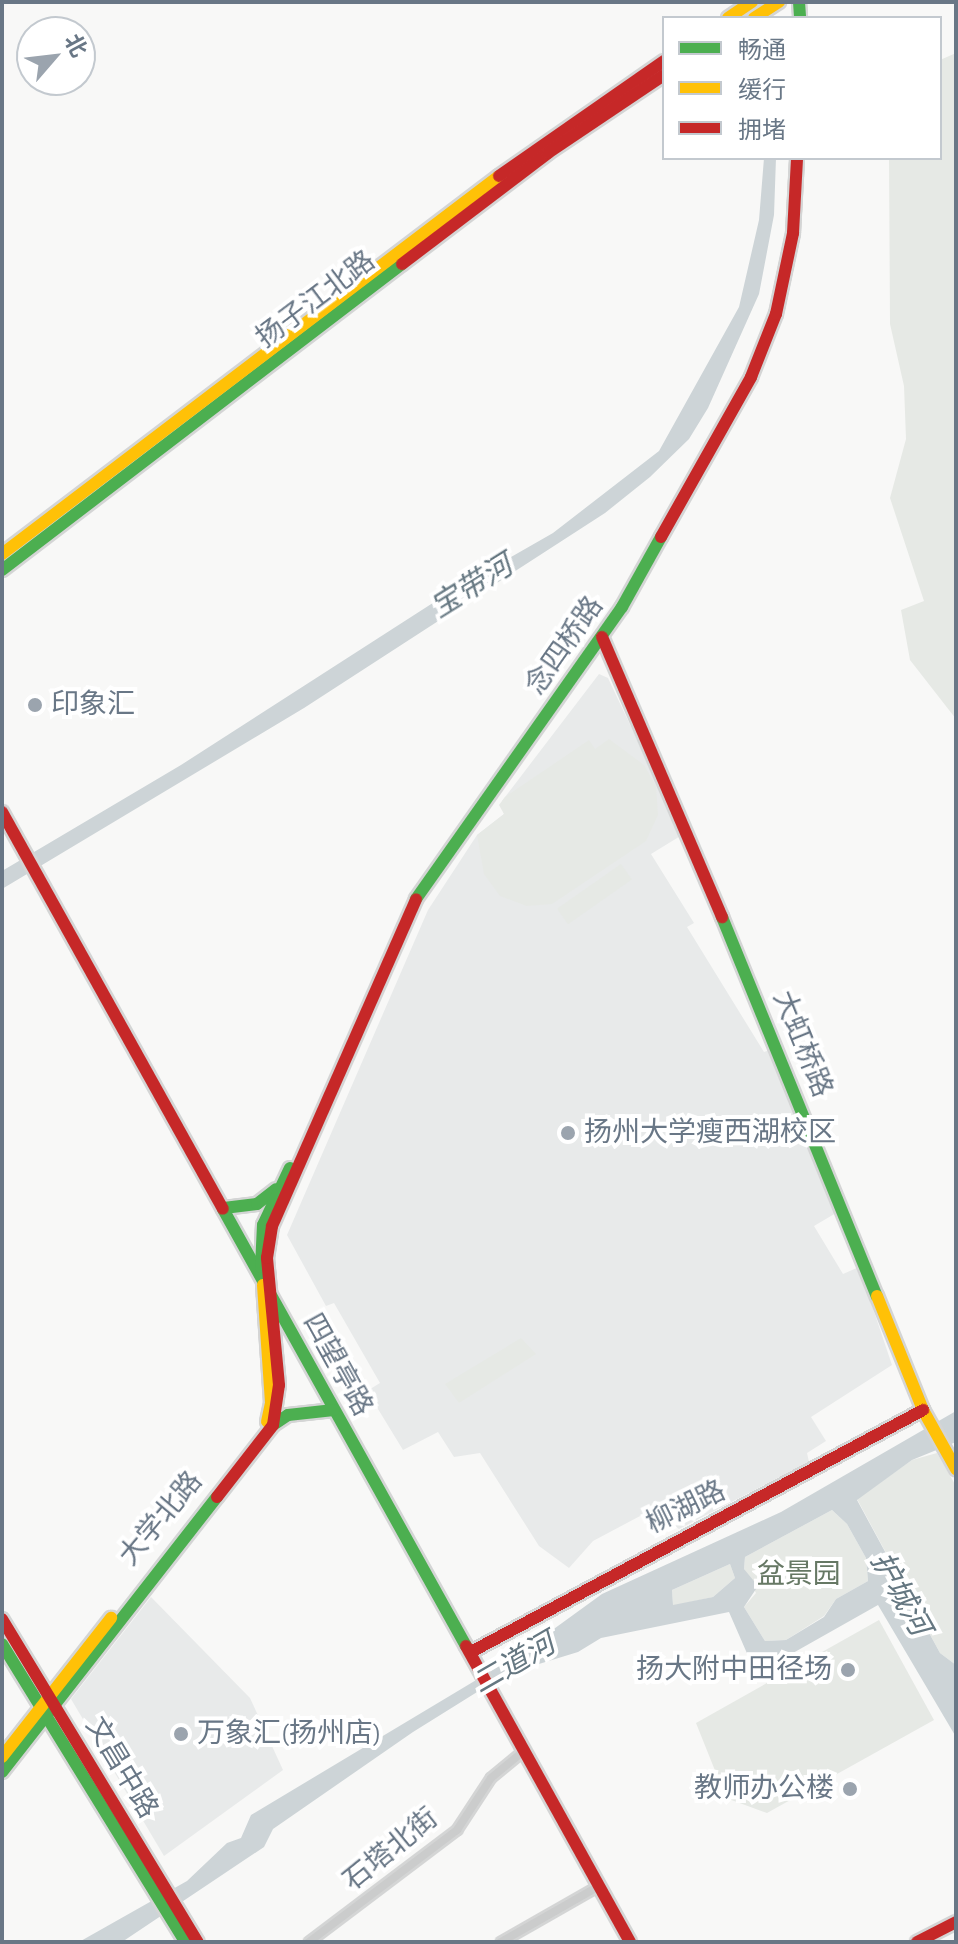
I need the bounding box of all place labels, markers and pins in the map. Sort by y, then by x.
place label: 印象汇 [51,688,135,722]
marker: 印象汇 [26,696,44,714]
place label: 扬州大学瘦西湖校区 [584,1116,836,1150]
marker: 扬州大学瘦西湖校区 [559,1124,577,1142]
place label: 扬大附中田径场 [636,1653,832,1687]
marker: 扬大附中田径场 [839,1661,857,1679]
place label: 万象汇(扬州店) [197,1717,382,1751]
marker: 万象汇(扬州店) [172,1725,190,1743]
place label: 教师办公楼 [694,1772,834,1806]
marker: 教师办公楼 [841,1780,859,1798]

